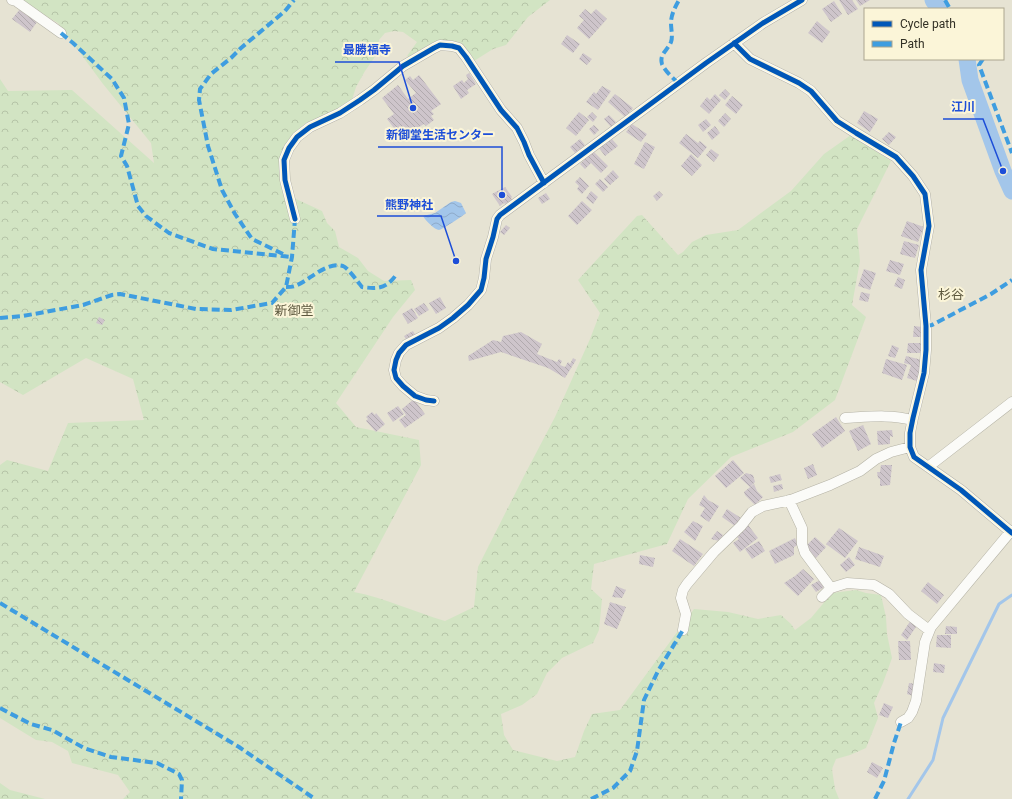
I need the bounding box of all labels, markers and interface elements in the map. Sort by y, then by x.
legend [864,8,1004,60]
text: Cycle path [900,17,956,31]
text: Path [900,37,925,51]
callout: 最勝福寺 [335,38,399,62]
text: 最勝福寺 [343,43,391,57]
callout: 江川 [943,95,983,119]
text: 江川 [951,100,975,114]
callout: 新御堂生活センター [378,123,502,147]
text: 新御堂生活センター [386,128,494,142]
callout: 熊野神社 [377,192,441,216]
text: 熊野神社 [385,198,433,212]
district label: 杉谷 [938,287,964,302]
district label: 新御堂 [274,303,314,318]

